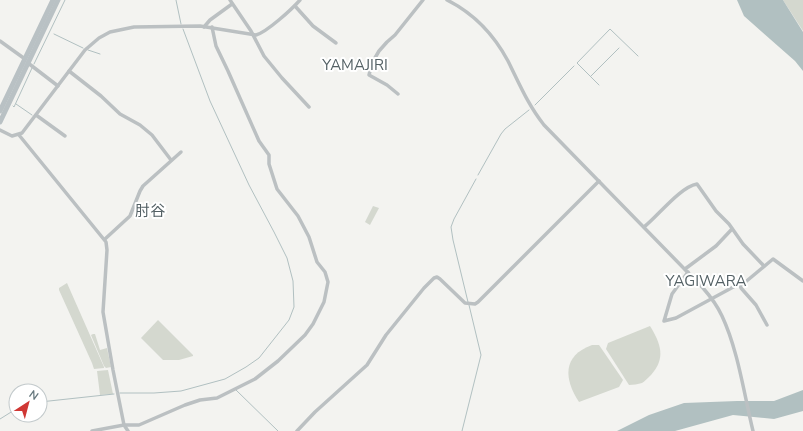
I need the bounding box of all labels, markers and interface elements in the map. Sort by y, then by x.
district label: YAMAJIRI [321,55,388,75]
district label: 肘谷 [135,201,165,221]
district label: YAGIWARA [665,271,747,291]
north arrow [8,383,48,423]
text: N [26,387,41,404]

